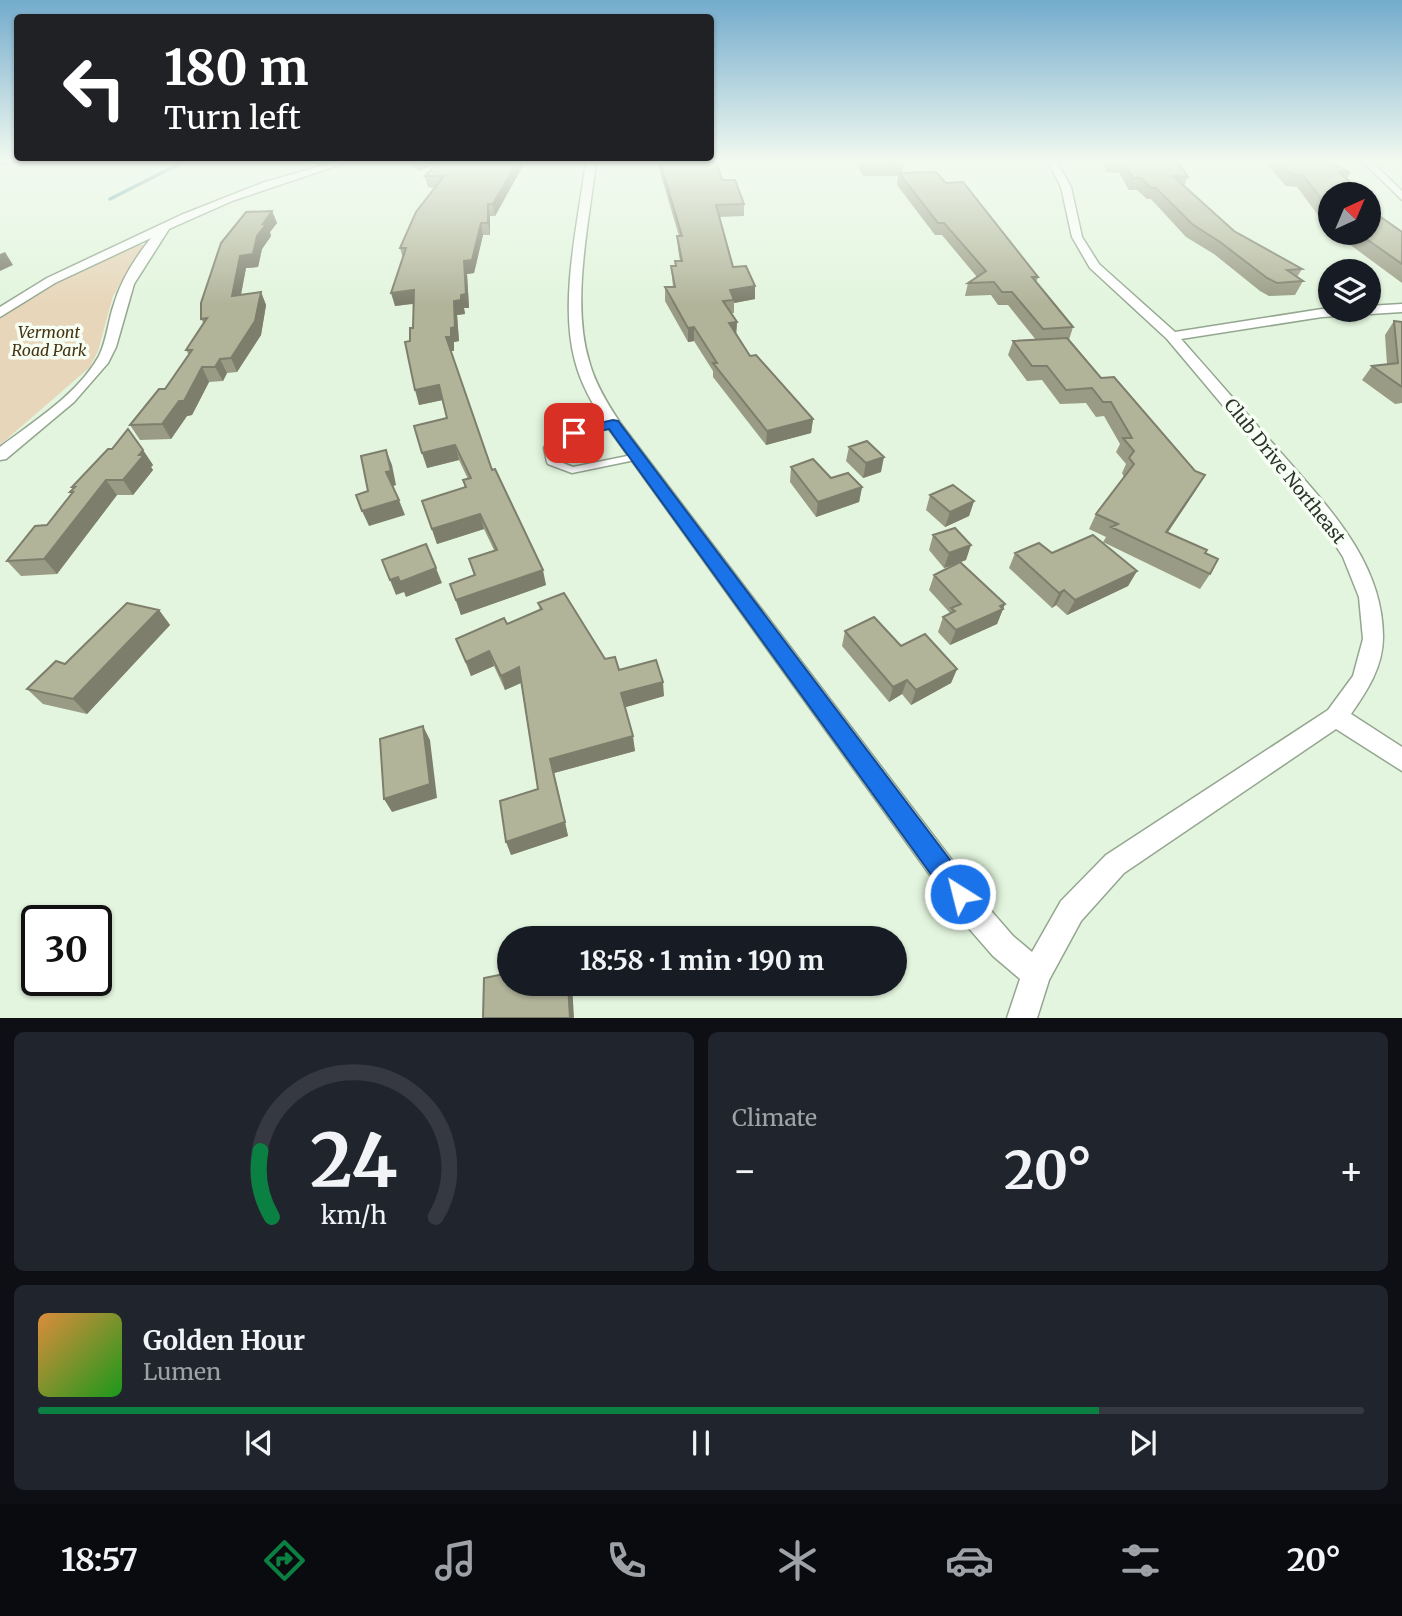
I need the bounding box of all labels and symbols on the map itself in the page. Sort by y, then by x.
north arrow [1318,182,1381,245]
park label: Vermont Road Park [12,322,87,360]
street label: Club Drive Northeast [1219,394,1351,548]
pin [544,403,604,463]
position arrow [923,857,997,931]
speed limit sign: 30 [21,905,112,996]

